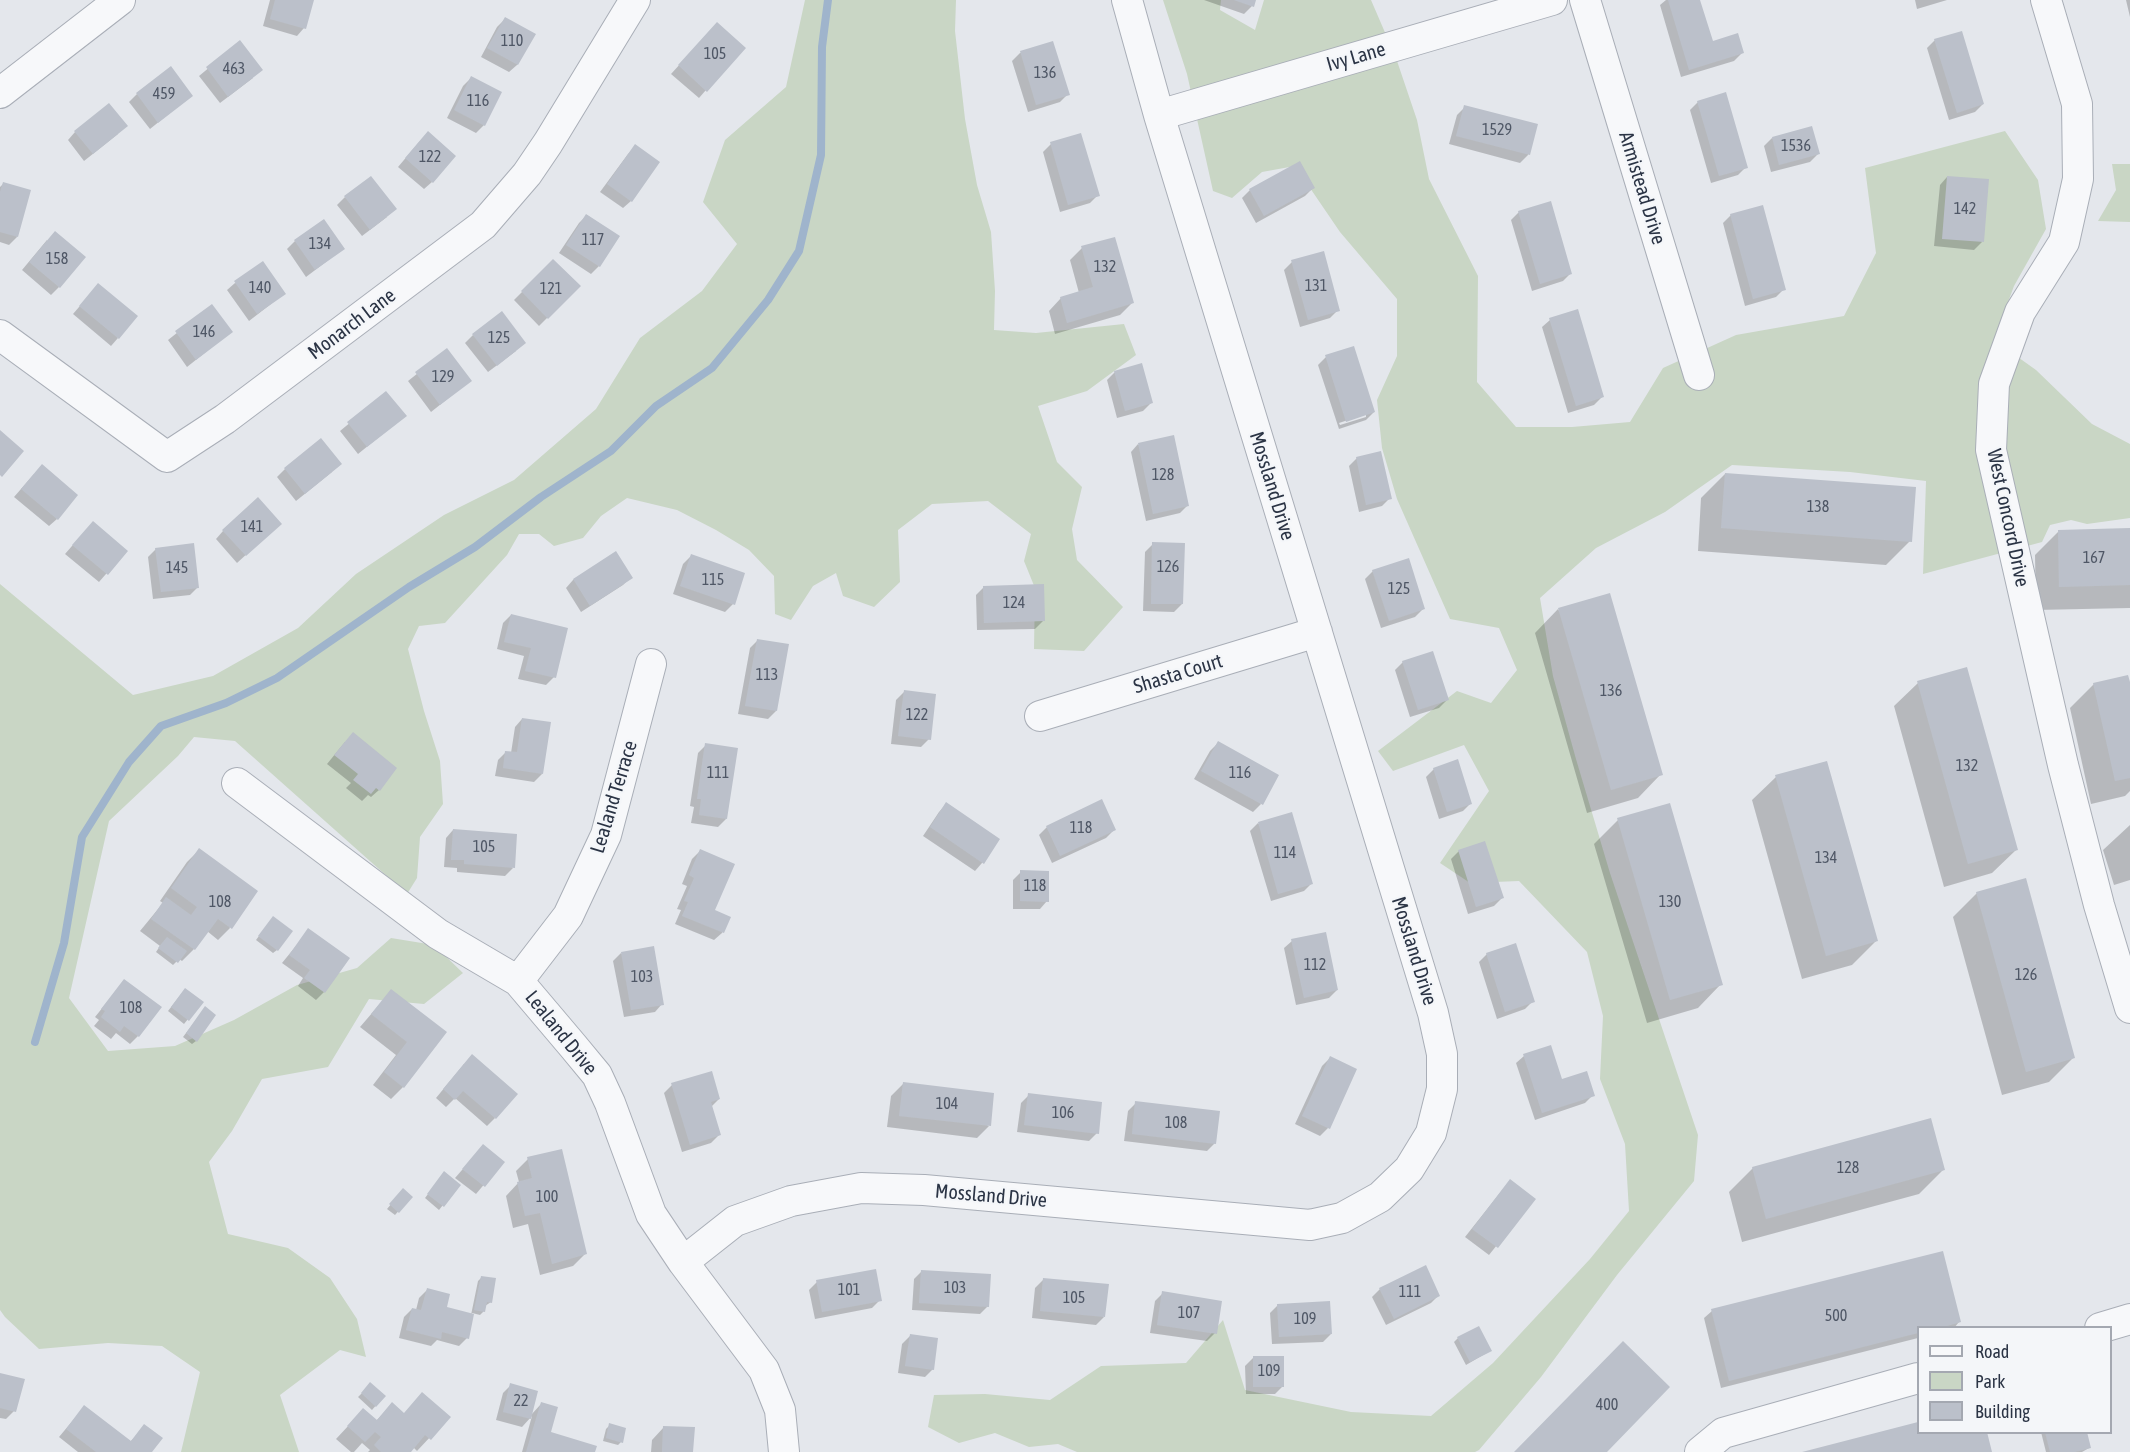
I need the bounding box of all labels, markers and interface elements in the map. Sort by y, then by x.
house number: 110 [501,31,523,51]
street label: Ivy Lane [1324,37,1388,77]
house number: 105 [704,44,726,64]
house number: 463 [223,59,245,79]
house number: 136 [1034,63,1056,83]
house number: 459 [153,84,175,104]
house number: 116 [467,91,489,111]
house number: 1529 [1482,120,1512,140]
street label: Armistead Drive [1613,129,1671,247]
house number: 1536 [1781,136,1811,156]
house number: 122 [419,147,441,167]
house number: 142 [1954,199,1976,219]
house number: 117 [582,230,604,250]
house number: 134 [309,234,331,254]
house number: 158 [46,249,68,269]
house number: 132 [1094,257,1116,277]
house number: 131 [1305,276,1327,296]
house number: 140 [249,278,271,298]
house number: 121 [540,279,562,299]
street label: Monarch Lane [304,283,400,365]
house number: 146 [193,322,215,342]
house number: 125 [488,328,510,348]
house number: 129 [432,367,454,387]
street label: Mossland Drive [1244,429,1300,543]
street label: West Concord Drive [1982,447,2034,589]
house number: 128 [1152,465,1174,485]
house number: 138 [1807,497,1829,517]
house number: 141 [241,517,263,537]
house number: 167 [2083,548,2105,568]
house number: 126 [1157,557,1179,577]
house number: 145 [166,558,188,578]
house number: 115 [702,570,724,590]
house number: 125 [1388,579,1410,599]
house number: 124 [1003,593,1025,613]
street label: Shasta Court [1131,649,1225,699]
house number: 113 [756,665,778,685]
house number: 136 [1600,681,1622,701]
house number: 122 [906,705,928,725]
street label: Lealand Terrace [585,738,643,856]
house number: 132 [1956,756,1978,776]
house number: 111 [707,763,729,783]
house number: 116 [1229,763,1251,783]
house number: 118 [1070,818,1092,838]
house number: 105 [473,837,495,857]
house number: 114 [1274,843,1296,863]
house number: 134 [1815,848,1837,868]
house number: 118 [1024,876,1046,896]
house number: 108 [209,892,231,912]
house number: 130 [1659,892,1681,912]
street label: Mossland Drive [1386,894,1442,1008]
house number: 112 [1304,955,1326,975]
house number: 126 [2015,965,2037,985]
house number: 103 [631,967,653,987]
street label: Lealand Drive [520,986,602,1080]
house number: 108 [120,998,142,1018]
house number: 104 [936,1094,958,1114]
house number: 106 [1052,1103,1074,1123]
house number: 108 [1165,1113,1187,1133]
house number: 128 [1837,1158,1859,1178]
street label: Mossland Drive [934,1179,1048,1213]
house number: 100 [536,1187,558,1207]
house number: 103 [944,1278,966,1298]
house number: 101 [838,1280,860,1300]
house number: 111 [1399,1282,1421,1302]
house number: 105 [1063,1288,1085,1308]
house number: 107 [1178,1303,1200,1323]
house number: 500 [1825,1306,1847,1326]
house number: 109 [1294,1309,1316,1329]
legend [1917,1326,2112,1434]
text: Road [1975,1341,2009,1362]
house number: 109 [1258,1361,1280,1381]
text: Park [1975,1371,2005,1392]
house number: 22 [513,1391,529,1411]
house number: 400 [1596,1395,1618,1415]
text: Building [1975,1401,2030,1422]

